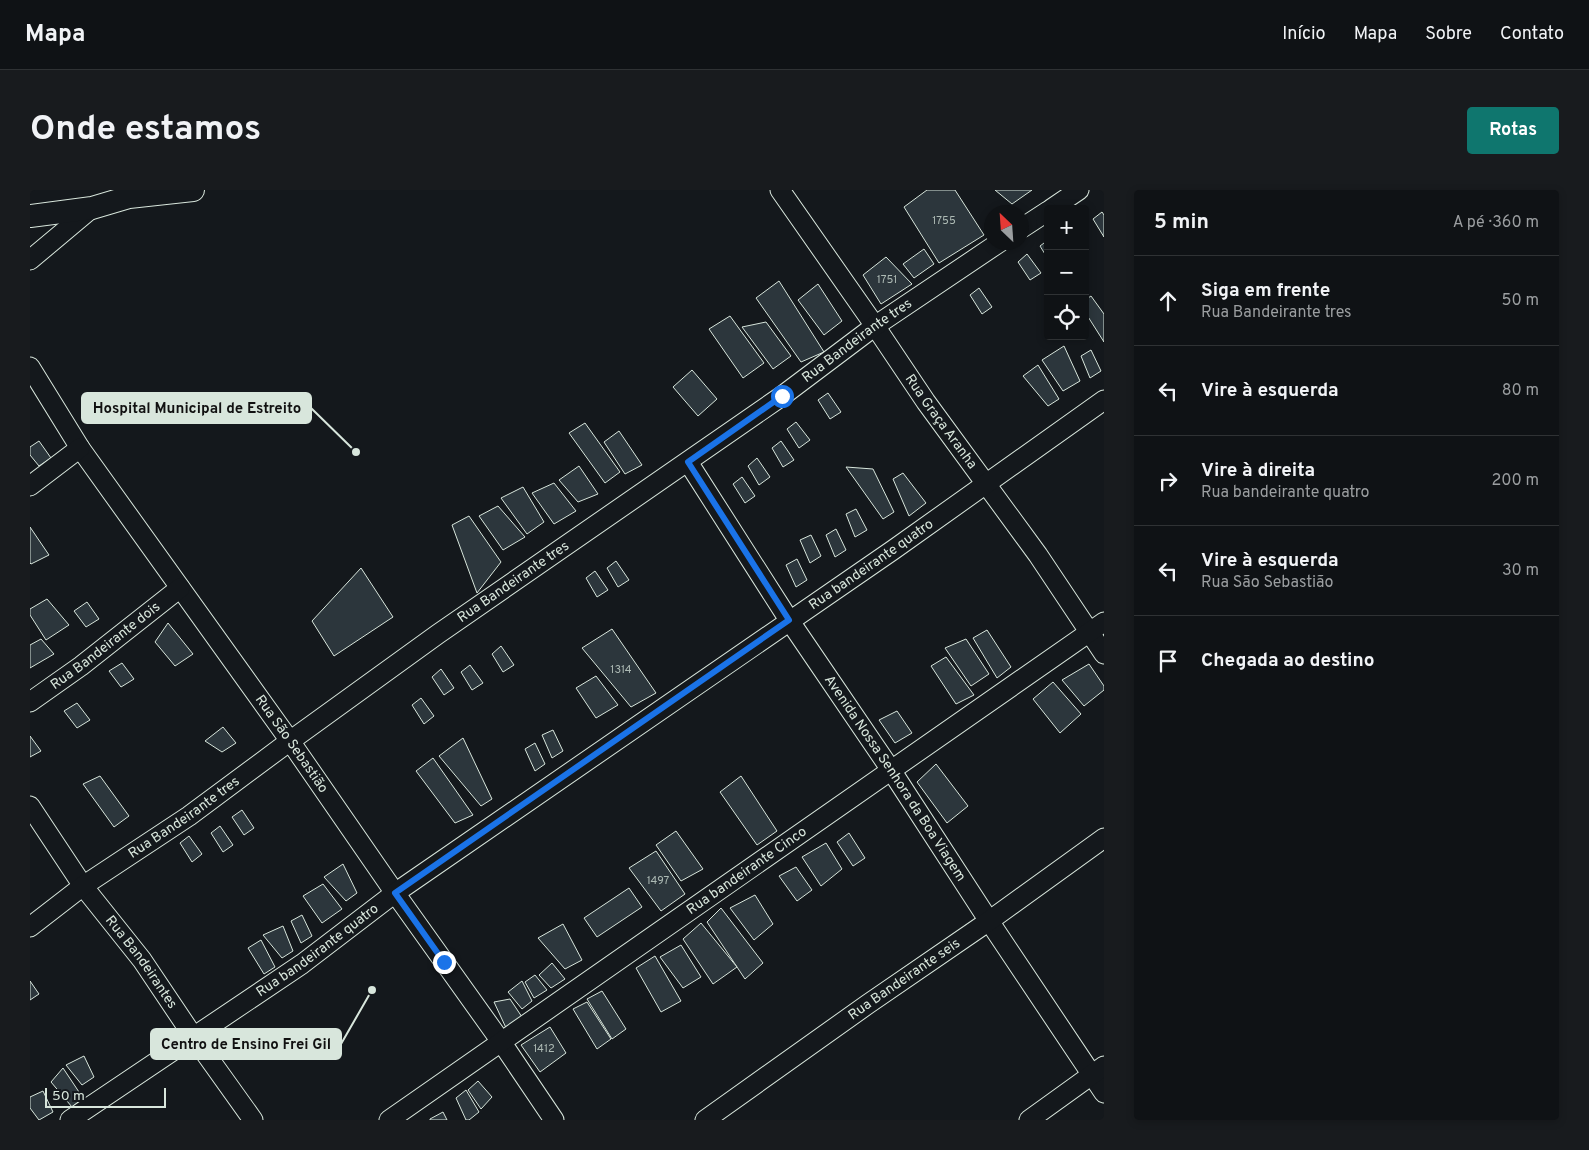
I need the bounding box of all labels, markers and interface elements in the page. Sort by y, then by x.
text: Mapa [25,20,85,50]
text: Início [1282,23,1326,46]
text: Mapa [1354,23,1397,46]
text: Sobre [1425,23,1472,46]
text: Contato [1500,23,1564,46]
button: Rotas [1467,107,1559,154]
text: Onde estamos [30,108,261,152]
north arrow [984,205,1029,250]
map controls [1044,205,1089,340]
button: + [1044,205,1089,250]
text: 5 min [1154,209,1209,236]
text: A pé · 360 m [1453,213,1539,233]
house number: 1755 [932,214,956,228]
button: − [1044,250,1089,295]
house number: 1751 [877,273,897,287]
text: Siga em frente [1201,279,1330,303]
icon: ahead [1154,287,1182,315]
text: 50 m [1502,291,1539,311]
street label: Rua Bandeirante tres [799,295,915,386]
button: locate [1044,295,1089,340]
text: Rua Bandeirante tres [1201,303,1352,323]
street label: Rua Graça Aranha [901,371,981,472]
icon: left [1154,377,1182,405]
text: Vire à esquerda [1201,379,1339,403]
text: 80 m [1502,381,1539,401]
route start [771,385,794,408]
callout: Hospital Municipal de Estreito [82,393,311,423]
text: Hospital Municipal de Estreito [93,400,301,419]
text: Vire à direita [1201,459,1315,483]
icon: right [1154,467,1182,495]
text: 200 m [1491,471,1539,491]
text: Rua bandeirante quatro [1201,483,1369,503]
street label: Rua bandeirante quatro [806,515,937,614]
street label: Rua Bandeirante tres [454,537,572,626]
text: Vire à esquerda [1201,549,1339,573]
icon: left [1154,557,1182,585]
text: 30 m [1502,561,1539,581]
text: Rua São Sebastião [1201,573,1333,593]
street label: Rua Bandeirante dois [47,598,164,693]
icon: arrive [1154,647,1182,675]
text: Chegada ao destino [1201,649,1375,673]
house number: 1314 [610,663,632,677]
street label: Avenida Nossa Senhora da Boa Viagem [820,672,969,885]
street label: Rua São Sebastião [251,692,332,796]
street label: Rua Bandeirante tres [125,773,243,862]
street label: Rua bandeirante Cinco [683,823,810,919]
house number: 1497 [647,874,670,888]
street label: Rua bandeirante quatro [253,900,382,1001]
street label: Rua Bandeirantes [102,912,181,1012]
street label: Rua Bandeirante seis [845,935,964,1024]
route end [433,951,456,974]
callout: Centro de Ensino Frei Gil [151,1029,341,1059]
text: Centro de Ensino Frei Gil [161,1036,331,1055]
house number: 1412 [533,1042,555,1056]
scale bar [45,1085,166,1108]
text: 50 m [52,1088,85,1105]

